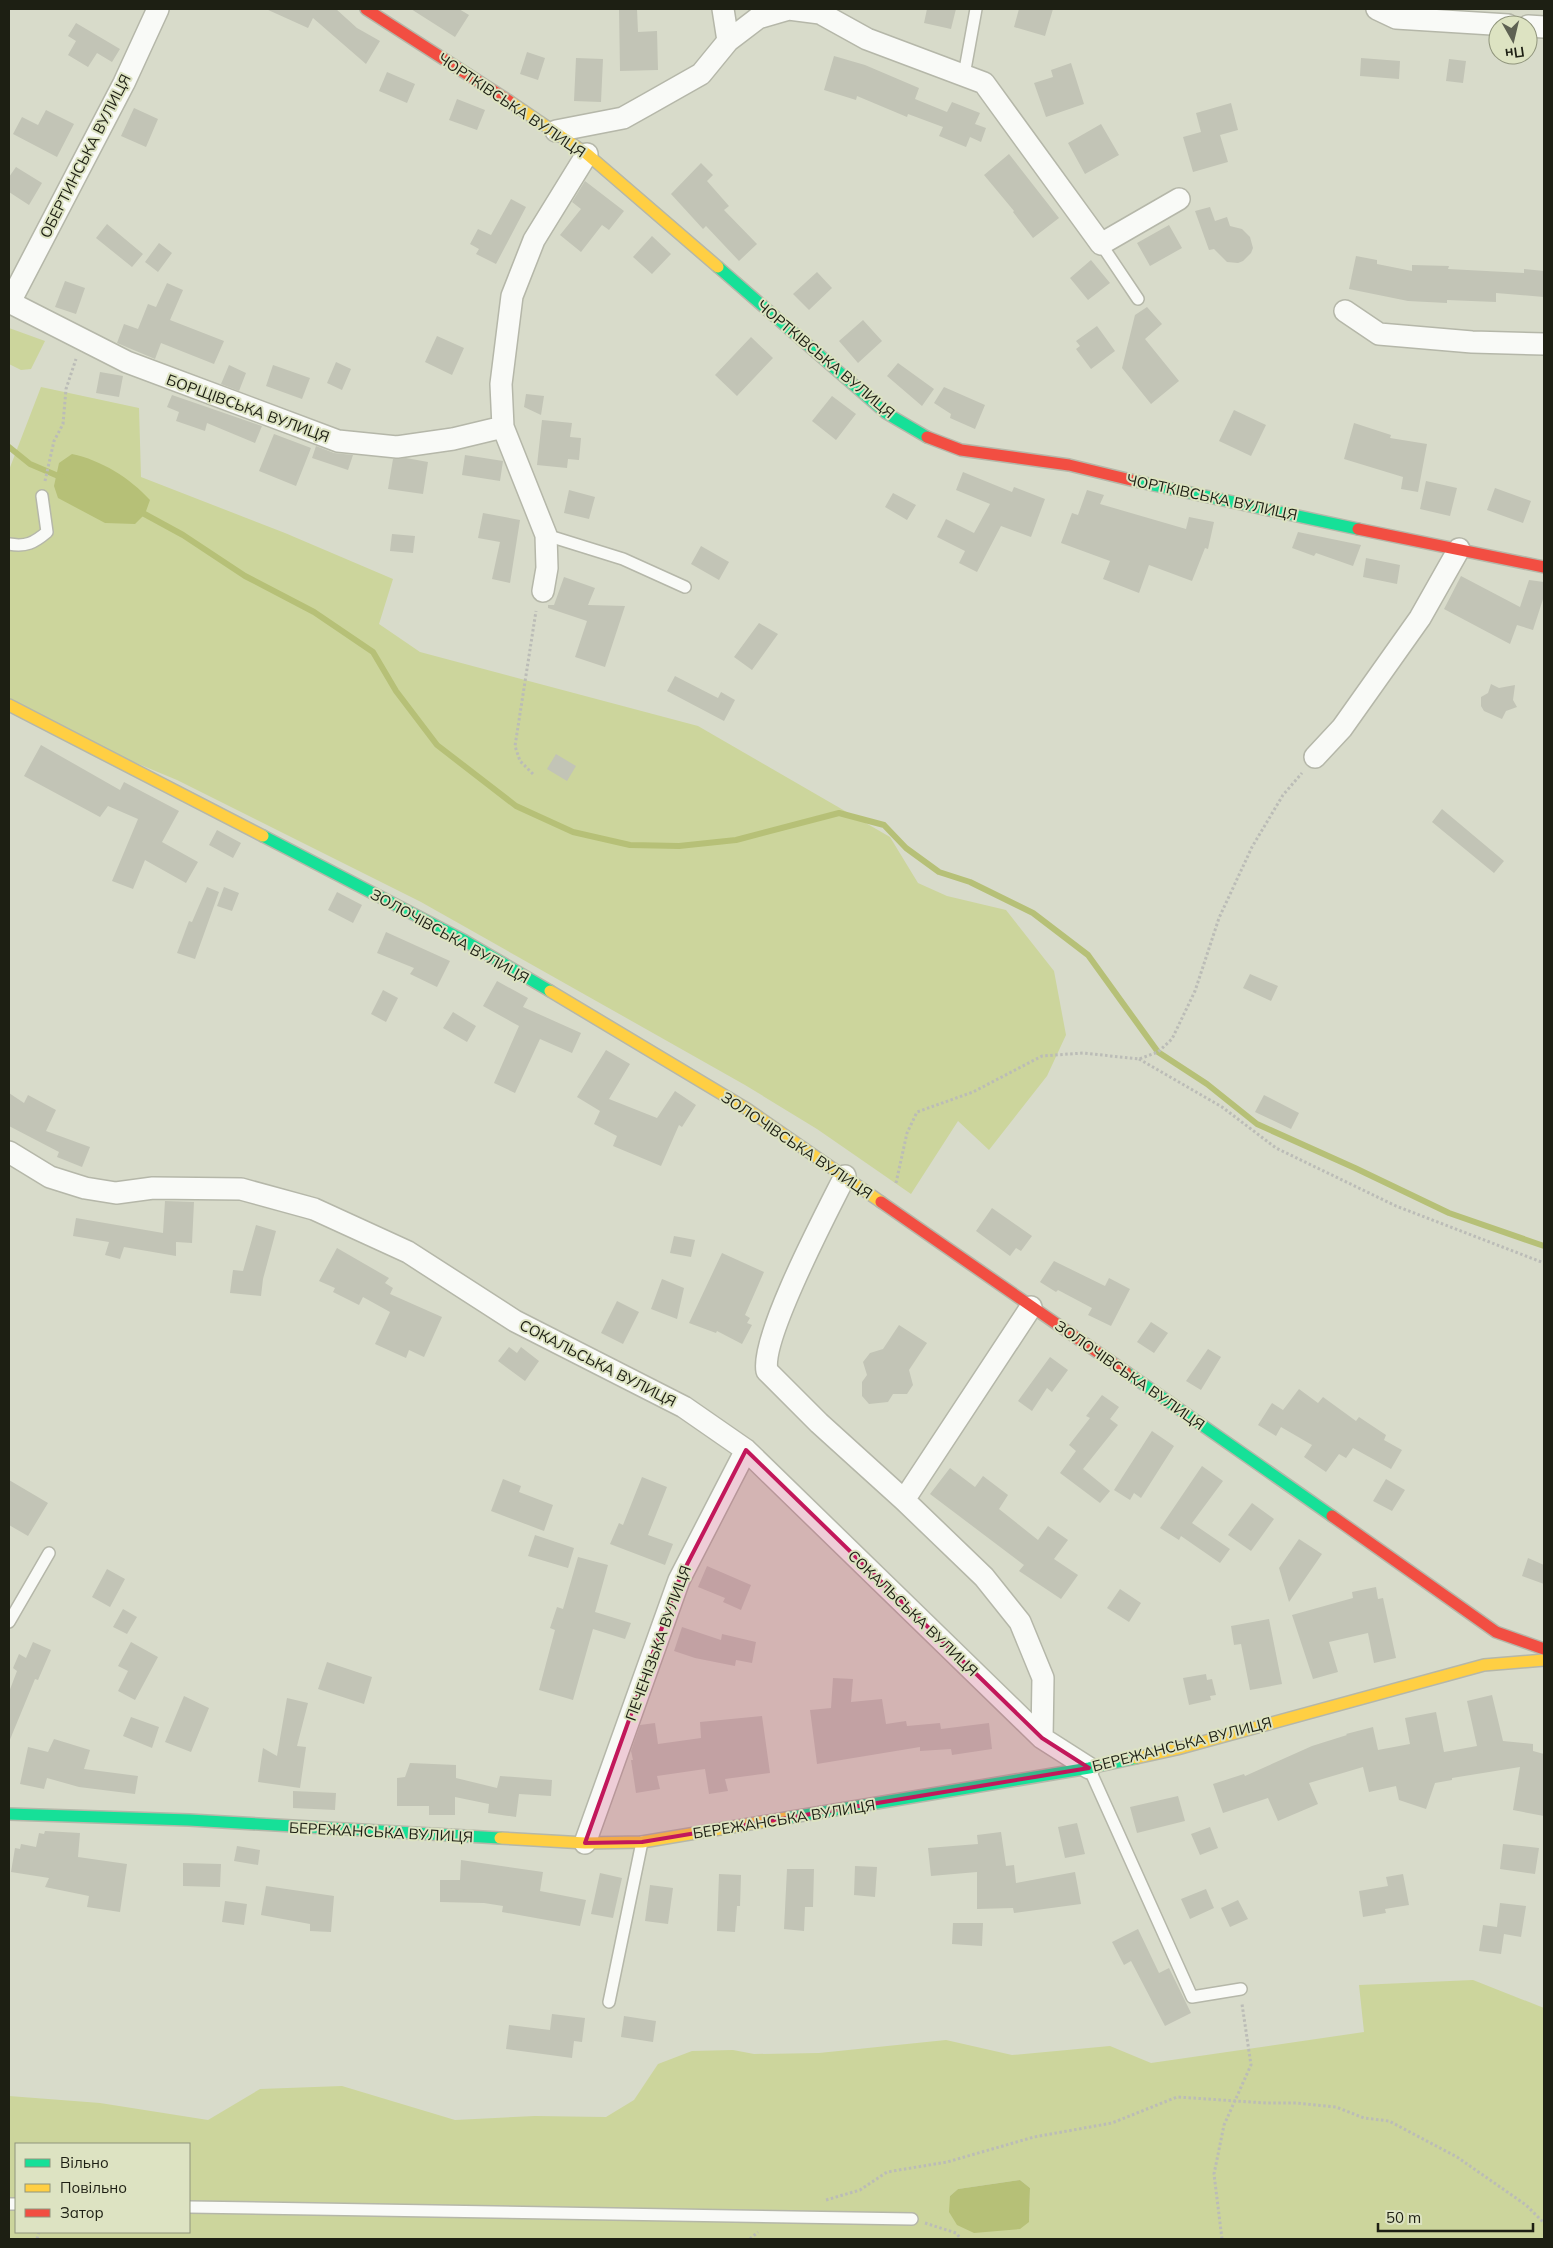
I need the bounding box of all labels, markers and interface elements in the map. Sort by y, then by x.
north arrow [1488,15,1538,65]
text: Пн [1504,43,1526,63]
street label: ЧОРТКІВСЬКА ВУЛИЦЯ [435,48,589,162]
street label: ОБЕРТИНСЬКА ВУЛИЦЯ [35,71,135,241]
street label: ЧОРТКІВСЬКА ВУЛИЦЯ [753,296,899,422]
street label: БОРЩІВСЬКА ВУЛИЦЯ [164,370,332,446]
street label: ЧОРТКІВСЬКА ВУЛИЦЯ [1125,470,1299,524]
street label: ЗОЛОЧІВСЬКА ВУЛИЦЯ [367,884,533,988]
street label: ЗОЛОЧІВСЬКА ВУЛИЦЯ [718,1087,876,1203]
street label: СОКАЛЬСЬКА ВУЛИЦЯ [516,1315,680,1411]
street label: ЗОЛОЧІВСЬКА ВУЛИЦЯ [1051,1316,1209,1434]
street label: СОКАЛЬСЬКА ВУЛИЦЯ [844,1546,982,1680]
street label: ПЕЧЕНІЗЬКА ВУЛИЦЯ [621,1563,695,1723]
street label: БЕРЕЖАНСЬКА ВУЛИЦЯ [1090,1712,1274,1776]
street label: БЕРЕЖАНСЬКА ВУЛИЦЯ [691,1795,877,1843]
street label: БЕРЕЖАНСЬКА ВУЛИЦЯ [288,1818,474,1846]
legend [15,2143,190,2233]
text: Вільно [60,2153,109,2172]
text: Повільно [60,2178,127,2197]
scale bar [1378,2200,1533,2232]
text: Затор [60,2203,104,2222]
text: 50 m [1386,2208,1421,2227]

